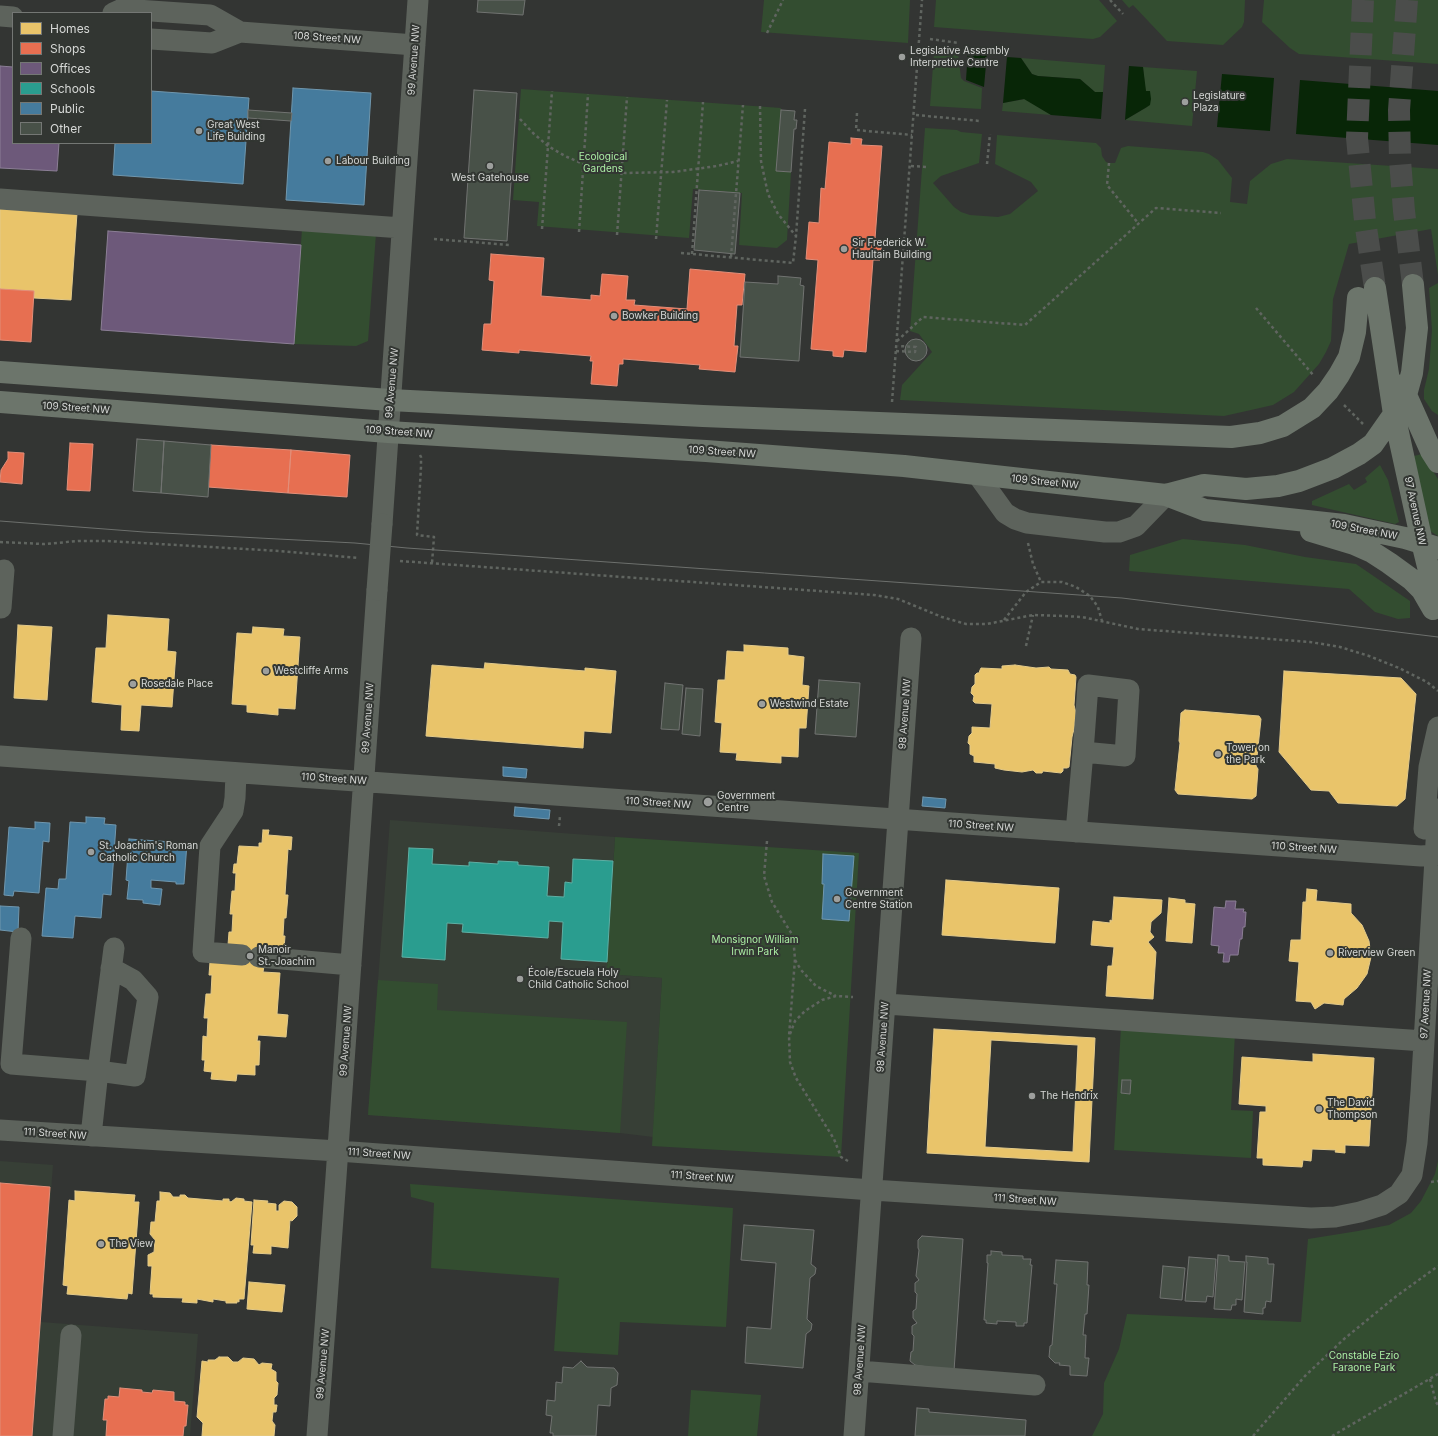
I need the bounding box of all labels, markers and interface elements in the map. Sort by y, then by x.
legend [12,12,152,144]
text: Homes [50,21,90,36]
street label: 99 Avenue NW [406,24,422,96]
street label: 108 Street NW [293,30,361,46]
text: Shops [50,41,86,56]
place label: Legislative Assembly Interpretive Centre [910,45,1009,68]
marker: Legislative Assembly Interpretive Centre [897,52,907,62]
text: Offices [50,61,91,76]
text: Schools [50,81,95,96]
place label: Legislature Plaza [1193,90,1245,114]
marker: Legislature Plaza [1180,97,1190,107]
text: Public [50,101,85,116]
place label: Great West Life Building [207,119,265,142]
text: Other [50,121,82,136]
marker: Great West Life Building [194,126,204,136]
park label: Ecological Gardens [579,151,627,174]
place label: Labour Building [336,155,410,167]
marker: Labour Building [323,156,333,166]
marker: West Gatehouse [485,161,495,171]
place label: West Gatehouse [451,172,529,184]
place label: Sir Frederick W. Haultain Building [852,237,931,260]
marker: Sir Frederick W. Haultain Building [839,244,849,254]
place label: Bowker Building [622,310,698,322]
marker: Bowker Building [609,311,619,321]
street label: 99 Avenue NW [383,347,401,419]
street label: 109 Street NW [42,400,110,416]
street label: 109 Street NW [365,424,433,440]
street label: 109 Street NW [688,444,756,460]
street label: 109 Street NW [1011,472,1079,492]
street label: 97 Avenue NW [1402,476,1428,546]
street label: 109 Street NW [1330,518,1398,542]
place label: Westcliffe Arms [274,665,348,677]
marker: Westcliffe Arms [261,666,271,676]
place label: Rosedale Place [141,678,213,690]
street label: 98 Avenue NW [897,678,913,750]
marker: Rosedale Place [128,679,138,689]
street label: 99 Avenue NW [360,682,376,754]
place label: Westwind Estate [770,698,849,710]
marker: Westwind Estate [757,699,767,709]
place label: Tower on the Park [1226,742,1270,766]
marker: Tower on the Park [1213,749,1223,759]
street label: 110 Street NW [301,771,367,787]
place label: Government Centre [717,790,775,814]
street label: 110 Street NW [625,795,691,811]
marker: Government Centre [702,796,714,808]
street label: 110 Street NW [948,818,1014,834]
place label: St. Joachim's Roman Catholic Church [99,840,198,864]
street label: 110 Street NW [1271,840,1337,856]
marker: St. Joachim's Roman Catholic Church [86,847,96,857]
place label: Government Centre Station [845,887,913,910]
marker: Government Centre Station [832,894,842,904]
park label: Monsignor William Irwin Park [711,934,799,958]
place label: Manoir St.-Joachim [258,944,315,968]
place label: Riverview Green [1338,947,1415,959]
marker: Riverview Green [1325,948,1335,958]
marker: Manoir St.-Joachim [245,951,255,961]
place label: École/Escuela Holy Child Catholic School [528,967,629,990]
street label: 97 Avenue NW [1418,969,1434,1039]
marker: École/Escuela Holy Child Catholic School [515,974,525,984]
street label: 98 Avenue NW [875,1001,891,1073]
street label: 99 Avenue NW [338,1005,354,1077]
place label: The Hendrix [1040,1090,1098,1102]
marker: The Hendrix [1027,1091,1037,1101]
place label: The David Thompson [1327,1097,1377,1120]
marker: The David Thompson [1314,1104,1324,1114]
street label: 111 Street NW [23,1126,87,1142]
street label: 111 Street NW [347,1146,411,1162]
street label: 111 Street NW [670,1169,734,1185]
street label: 111 Street NW [993,1192,1057,1208]
place label: The View [109,1238,153,1250]
marker: The View [96,1239,106,1249]
street label: 98 Avenue NW [852,1324,868,1396]
street label: 99 Avenue NW [314,1328,332,1400]
park label: Constable Ezio Faraone Park [1329,1350,1399,1374]

